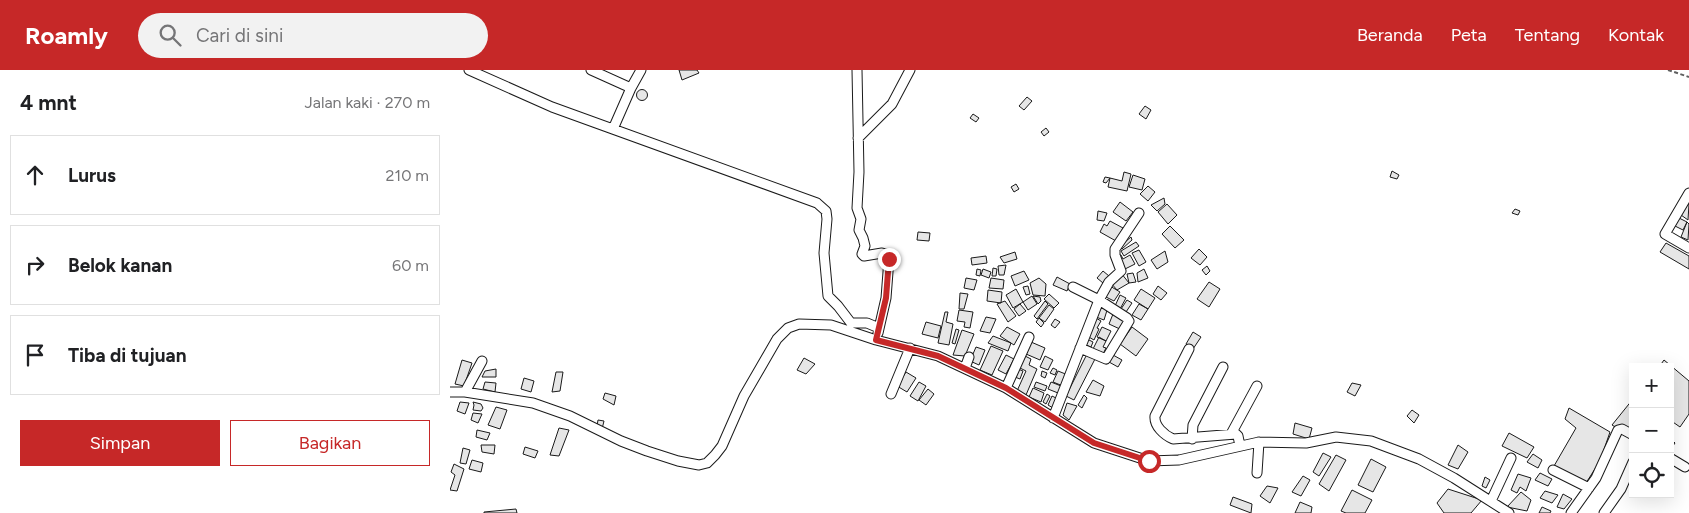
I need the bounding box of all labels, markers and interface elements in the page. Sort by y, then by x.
search box [138,13,488,58]
text: Roamly [25,21,108,50]
icon: search [156,21,184,49]
text: Cari di sini [196,24,283,47]
text: Beranda [1357,24,1423,46]
text: Peta [1451,24,1487,46]
text: Tentang [1515,24,1580,46]
text: Kontak [1608,24,1664,46]
text: 4 mnt [20,90,77,115]
text: Jalan kaki · 270 m [304,93,430,112]
icon: ahead [21,161,49,189]
text: Lurus [68,164,116,187]
text: 210 m [386,166,429,185]
route end [878,248,901,271]
icon: right [21,251,49,279]
text: Belok kanan [68,254,172,277]
text: 60 m [392,256,429,275]
icon: arrive [21,341,49,369]
text: Tiba di tujuan [68,344,187,367]
map controls [1629,363,1674,498]
button: + [1629,363,1674,408]
button: − [1629,408,1674,453]
button: Simpan [20,420,220,466]
button: Bagikan [230,420,430,466]
route start [1138,450,1161,473]
button: locate [1629,453,1674,498]

